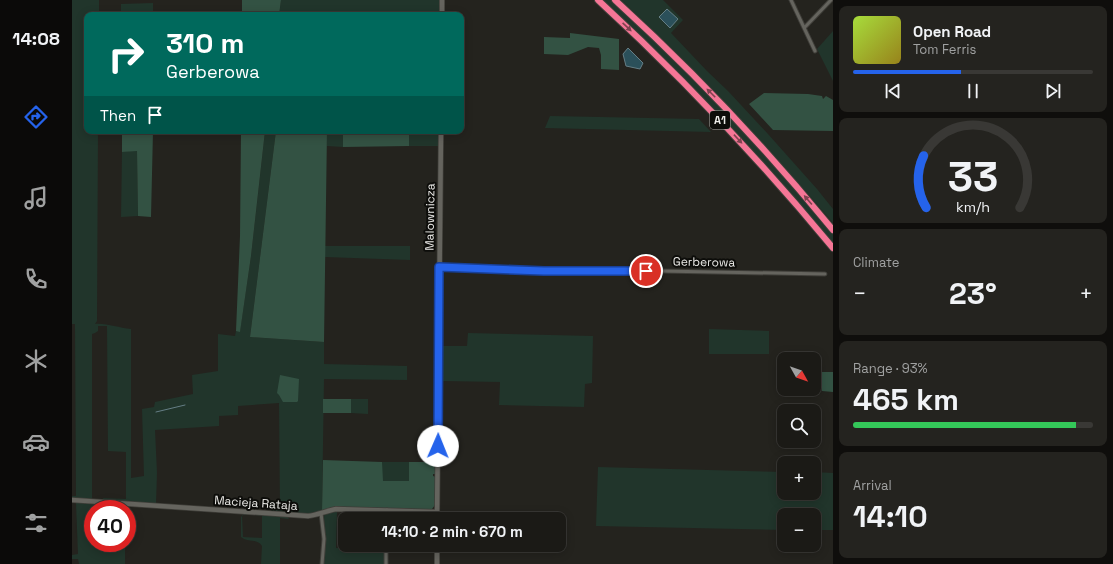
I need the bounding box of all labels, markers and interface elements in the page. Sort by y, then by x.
one-way arrow [622,22,632,31]
text: Open Road [913,22,991,41]
text: 310 m [166,25,244,61]
text: 14:08 [12,27,60,50]
icon: right [100,28,152,80]
text: Tom Ferris [913,41,976,58]
text: Gerberowa [166,60,260,83]
icon: previous [882,80,904,102]
icon: pause [962,80,984,102]
icon: next [1042,80,1064,102]
one-way arrow [706,88,716,98]
icon: directions [22,103,50,131]
icon: arrive [144,104,166,126]
text: Then [100,106,136,125]
road number: A1 [710,111,730,129]
one-way arrow [733,134,743,144]
text: 33 [948,150,998,203]
street label: Malownicza [421,183,439,251]
icon: music [22,184,50,212]
one-way arrow [804,195,813,204]
text: km/h [956,198,990,216]
street label: Gerberowa [673,253,735,271]
pin [629,254,663,288]
text: Climate [853,254,899,271]
icon: arrive [635,260,657,282]
icon: phone [22,265,50,293]
text: 23° [949,274,997,313]
text: − [853,279,867,307]
text: + [1079,279,1093,307]
icon: climate [22,347,50,375]
north arrow [777,352,821,396]
map controls [777,352,821,552]
text: Range · 93% [853,360,928,377]
text: 465 km [853,380,959,419]
button: search [777,404,821,448]
position arrow [417,425,459,467]
icon: car [22,428,50,456]
button: + [777,456,821,500]
text: Arrival [853,477,892,494]
street label: Macieja Rataja [214,492,298,514]
text: 14:10 [853,497,928,536]
speed limit sign: 40 [84,500,136,552]
button: − [777,508,821,552]
icon: filters [22,509,50,537]
text: 14:10 · 2 min · 670 m [381,522,523,541]

